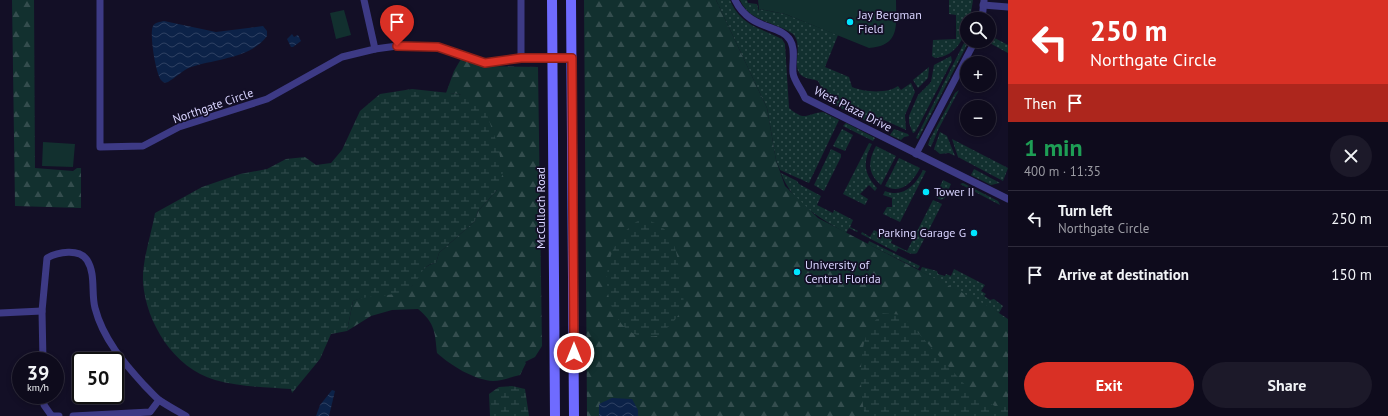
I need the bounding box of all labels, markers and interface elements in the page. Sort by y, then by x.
pin [380,5,414,46]
place label: Jay Bergman Field [857,7,922,36]
icon: arrive [386,11,408,33]
map controls [960,12,996,136]
button: search [960,12,996,48]
text: 250 m [1090,12,1167,49]
icon: left [1024,16,1076,68]
marker: Jay Bergman Field [845,17,855,27]
text: Northgate Circle [1090,48,1217,71]
button: + [960,56,996,92]
street label: West Plaza Drive [812,82,895,135]
street label: Northgate Circle [171,85,255,126]
icon: arrive [1064,92,1086,114]
text: Then [1024,94,1056,113]
button: − [960,100,996,136]
text: 1 min [1024,132,1083,163]
button: close [1330,135,1372,177]
text: 400 m · 11:35 [1024,163,1101,180]
street label: McCulloch Road [533,167,548,249]
place label: Tower II [934,184,974,199]
marker: Tower II [921,187,931,197]
text: Turn left [1058,201,1112,220]
icon: left [1024,208,1046,230]
text: 250 m [1331,209,1372,228]
text: Northgate Circle [1058,220,1149,237]
place label: Parking Garage G [878,225,966,240]
marker: Parking Garage G [969,228,979,238]
place label: University of Central Florida [805,257,881,286]
icon: arrive [1024,264,1046,286]
text: Arrive at destination [1058,265,1189,284]
text: 150 m [1331,265,1372,284]
marker: University of Central Florida [792,267,802,277]
position arrow [553,332,595,374]
speed limit sign: 50 [72,352,124,404]
text: 39 [27,360,49,386]
button: Exit [1024,362,1194,408]
button: Share [1202,362,1372,408]
text: km/h [27,381,49,394]

